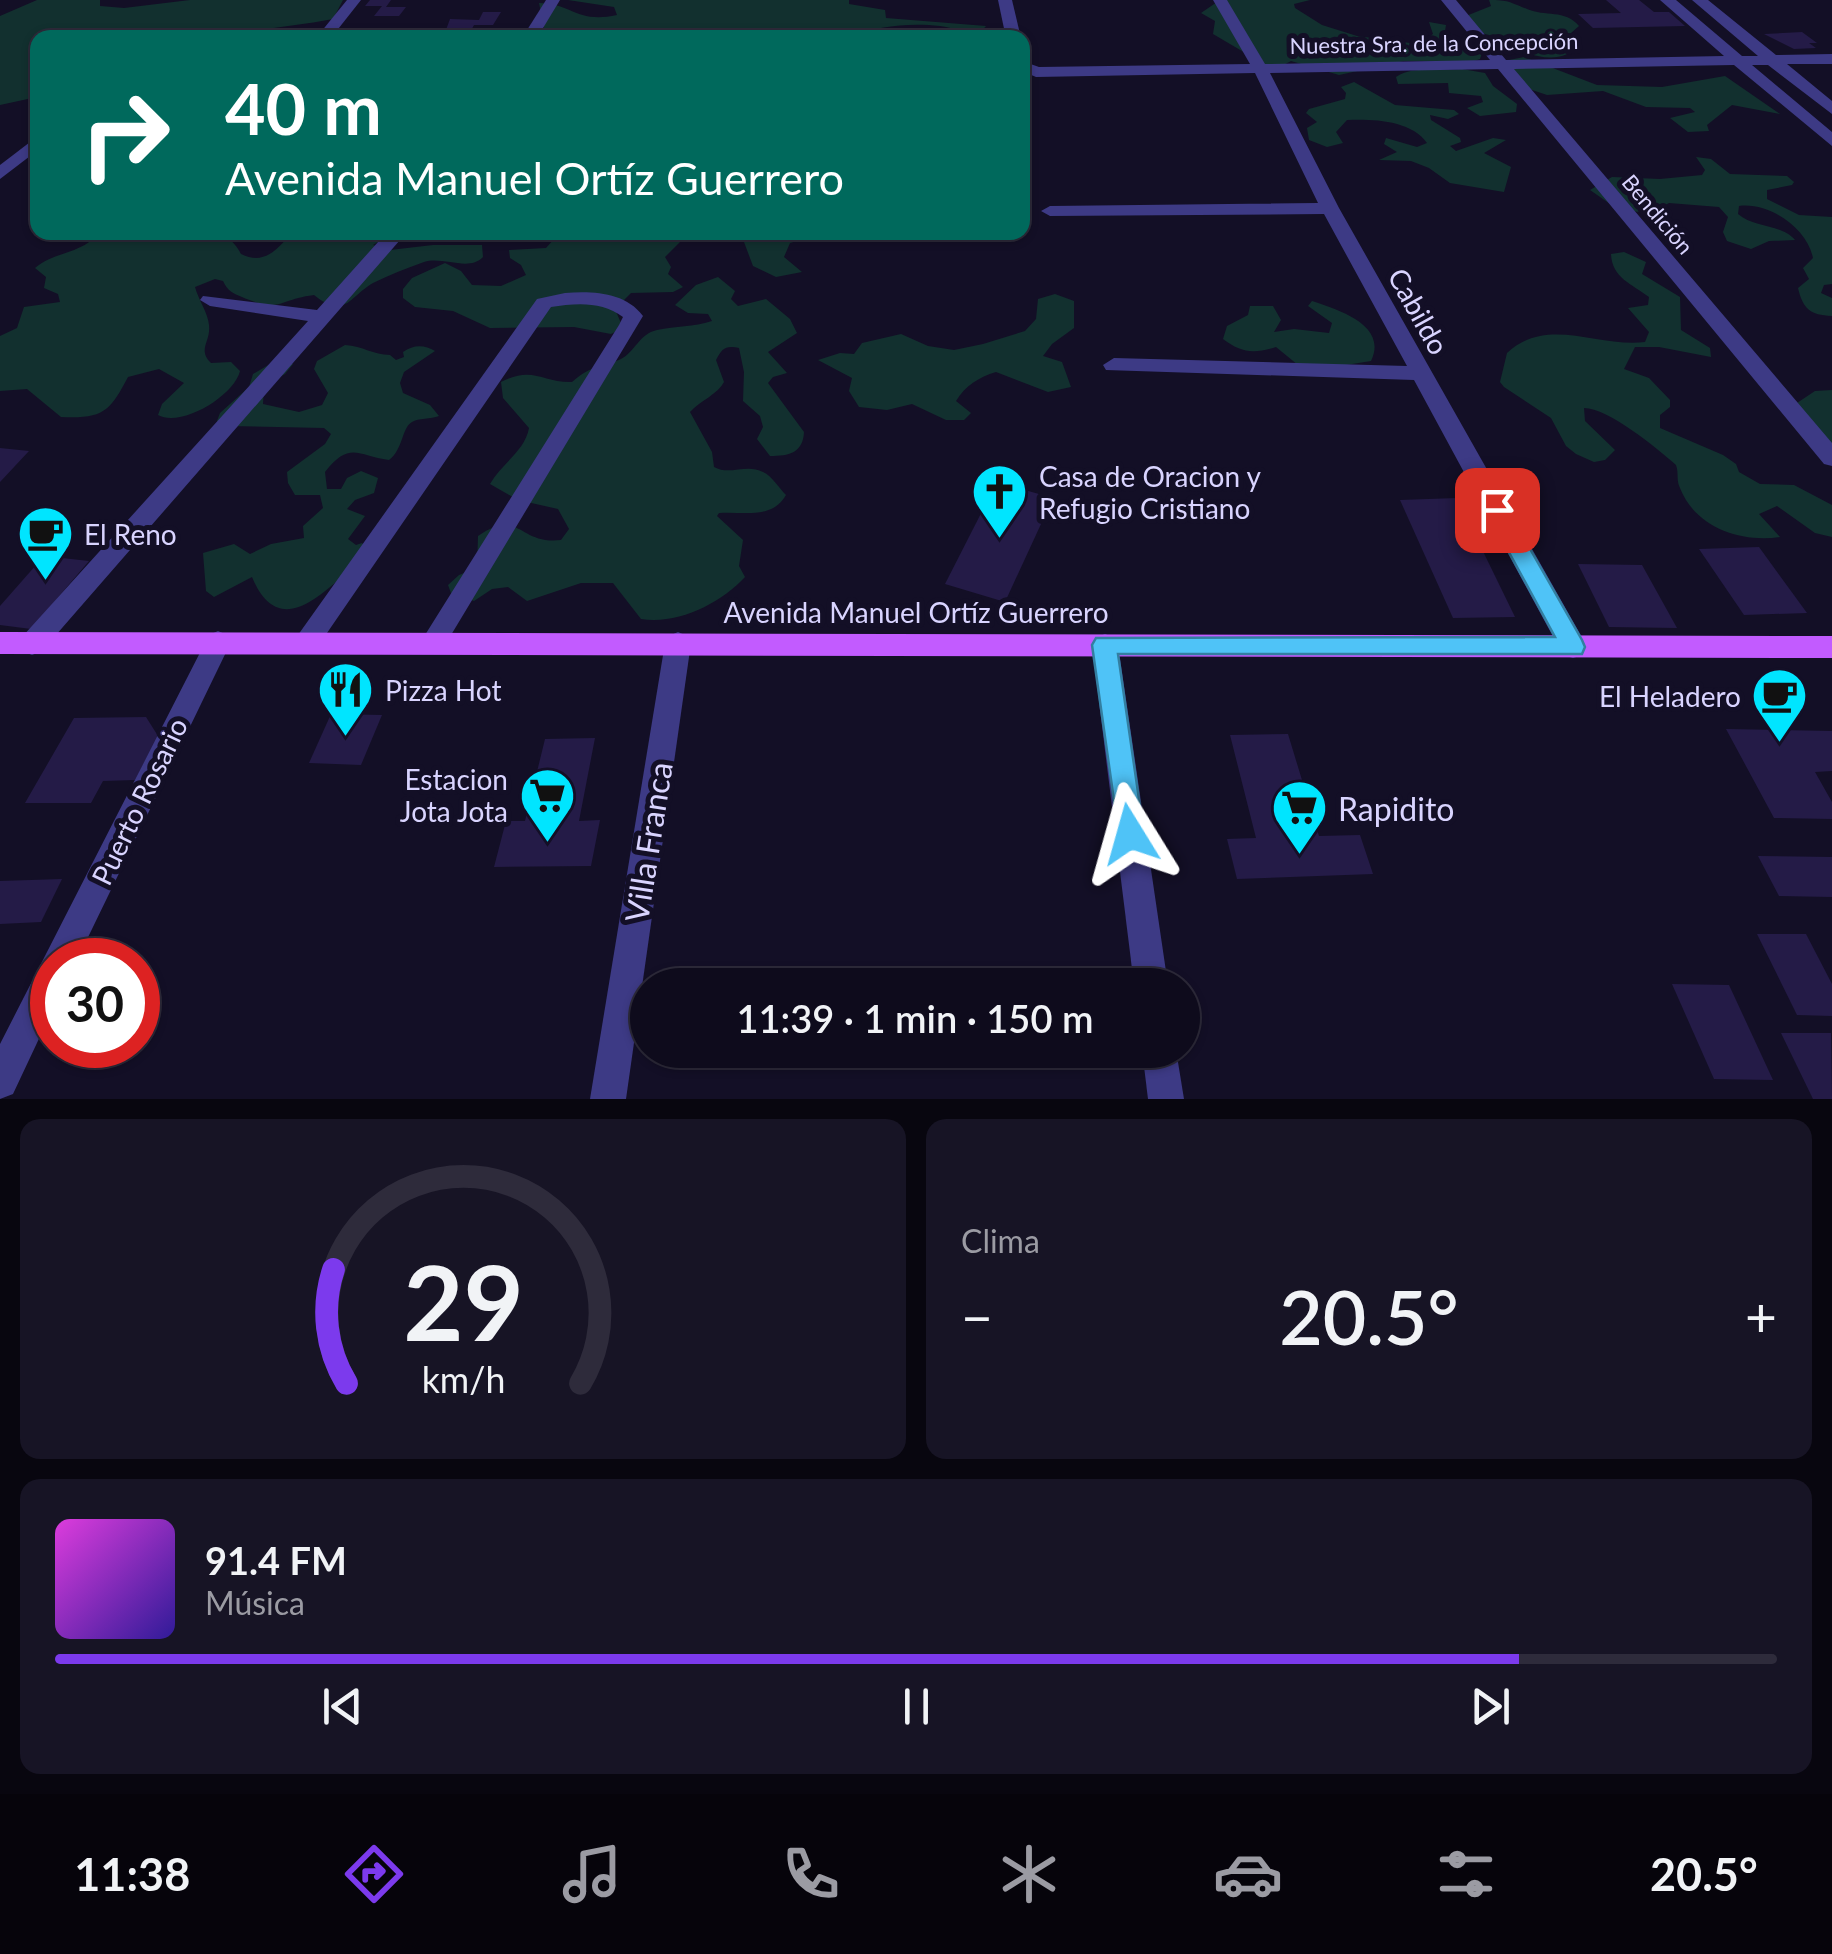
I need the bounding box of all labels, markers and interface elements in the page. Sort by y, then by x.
street label: Nuestra Sra. de la Concepción [1289,27,1579,59]
text: 40 m [225,66,382,150]
icon: right [60,70,190,200]
text: Avenida Manuel Ortíz Guerrero [225,151,844,205]
street label: Bendición [1617,169,1699,259]
street label: Cabildo [1382,262,1456,360]
place label: Casa de Oracion y Refugio Cristiano [1039,459,1262,525]
church icon: Casa de Oracion y Refugio Cristiano [970,462,1030,541]
pin [1455,468,1540,553]
icon: arrive [1470,483,1525,538]
cafe icon: El Reno [15,504,75,583]
place label: El Reno [84,517,177,551]
street label: Avenida Manuel Ortíz Guerrero [723,595,1109,629]
restaurant icon: Pizza Hot [316,660,376,739]
cafe icon: El Heladero [1750,666,1810,745]
place label: Pizza Hot [385,673,501,707]
place label: El Heladero [1599,679,1741,713]
street label: Puerto Rosario [84,712,194,890]
street label: Villa Franca [616,759,680,925]
place label: Estacion Jota Jota [400,762,508,828]
supermarket icon: Estacion Jota Jota [517,765,577,844]
supermarket icon: Rapidito [1269,778,1329,857]
position arrow [1078,782,1182,886]
place label: Rapidito [1338,789,1454,828]
speed limit sign: 30 [30,938,160,1068]
text: 11:39 · 1 min · 150 m [737,995,1093,1041]
text: Clima [961,1221,1040,1260]
text: 29 [403,1238,523,1363]
text: 20.5° [1279,1271,1459,1361]
text: − [961,1283,993,1349]
text: + [1745,1283,1777,1349]
text: km/h [421,1358,505,1401]
text: 91.4 FM [205,1537,347,1583]
text: Música [205,1583,305,1622]
icon: previous [315,1679,370,1734]
icon: pause [889,1679,944,1734]
icon: next [1463,1679,1518,1734]
icon: directions [339,1839,409,1909]
icon: music [557,1839,627,1909]
icon: phone [776,1839,846,1909]
icon: climate [994,1839,1064,1909]
icon: car [1213,1839,1283,1909]
icon: filters [1431,1839,1501,1909]
text: 11:38 [74,1847,190,1901]
text: 20.5° [1650,1847,1758,1901]

